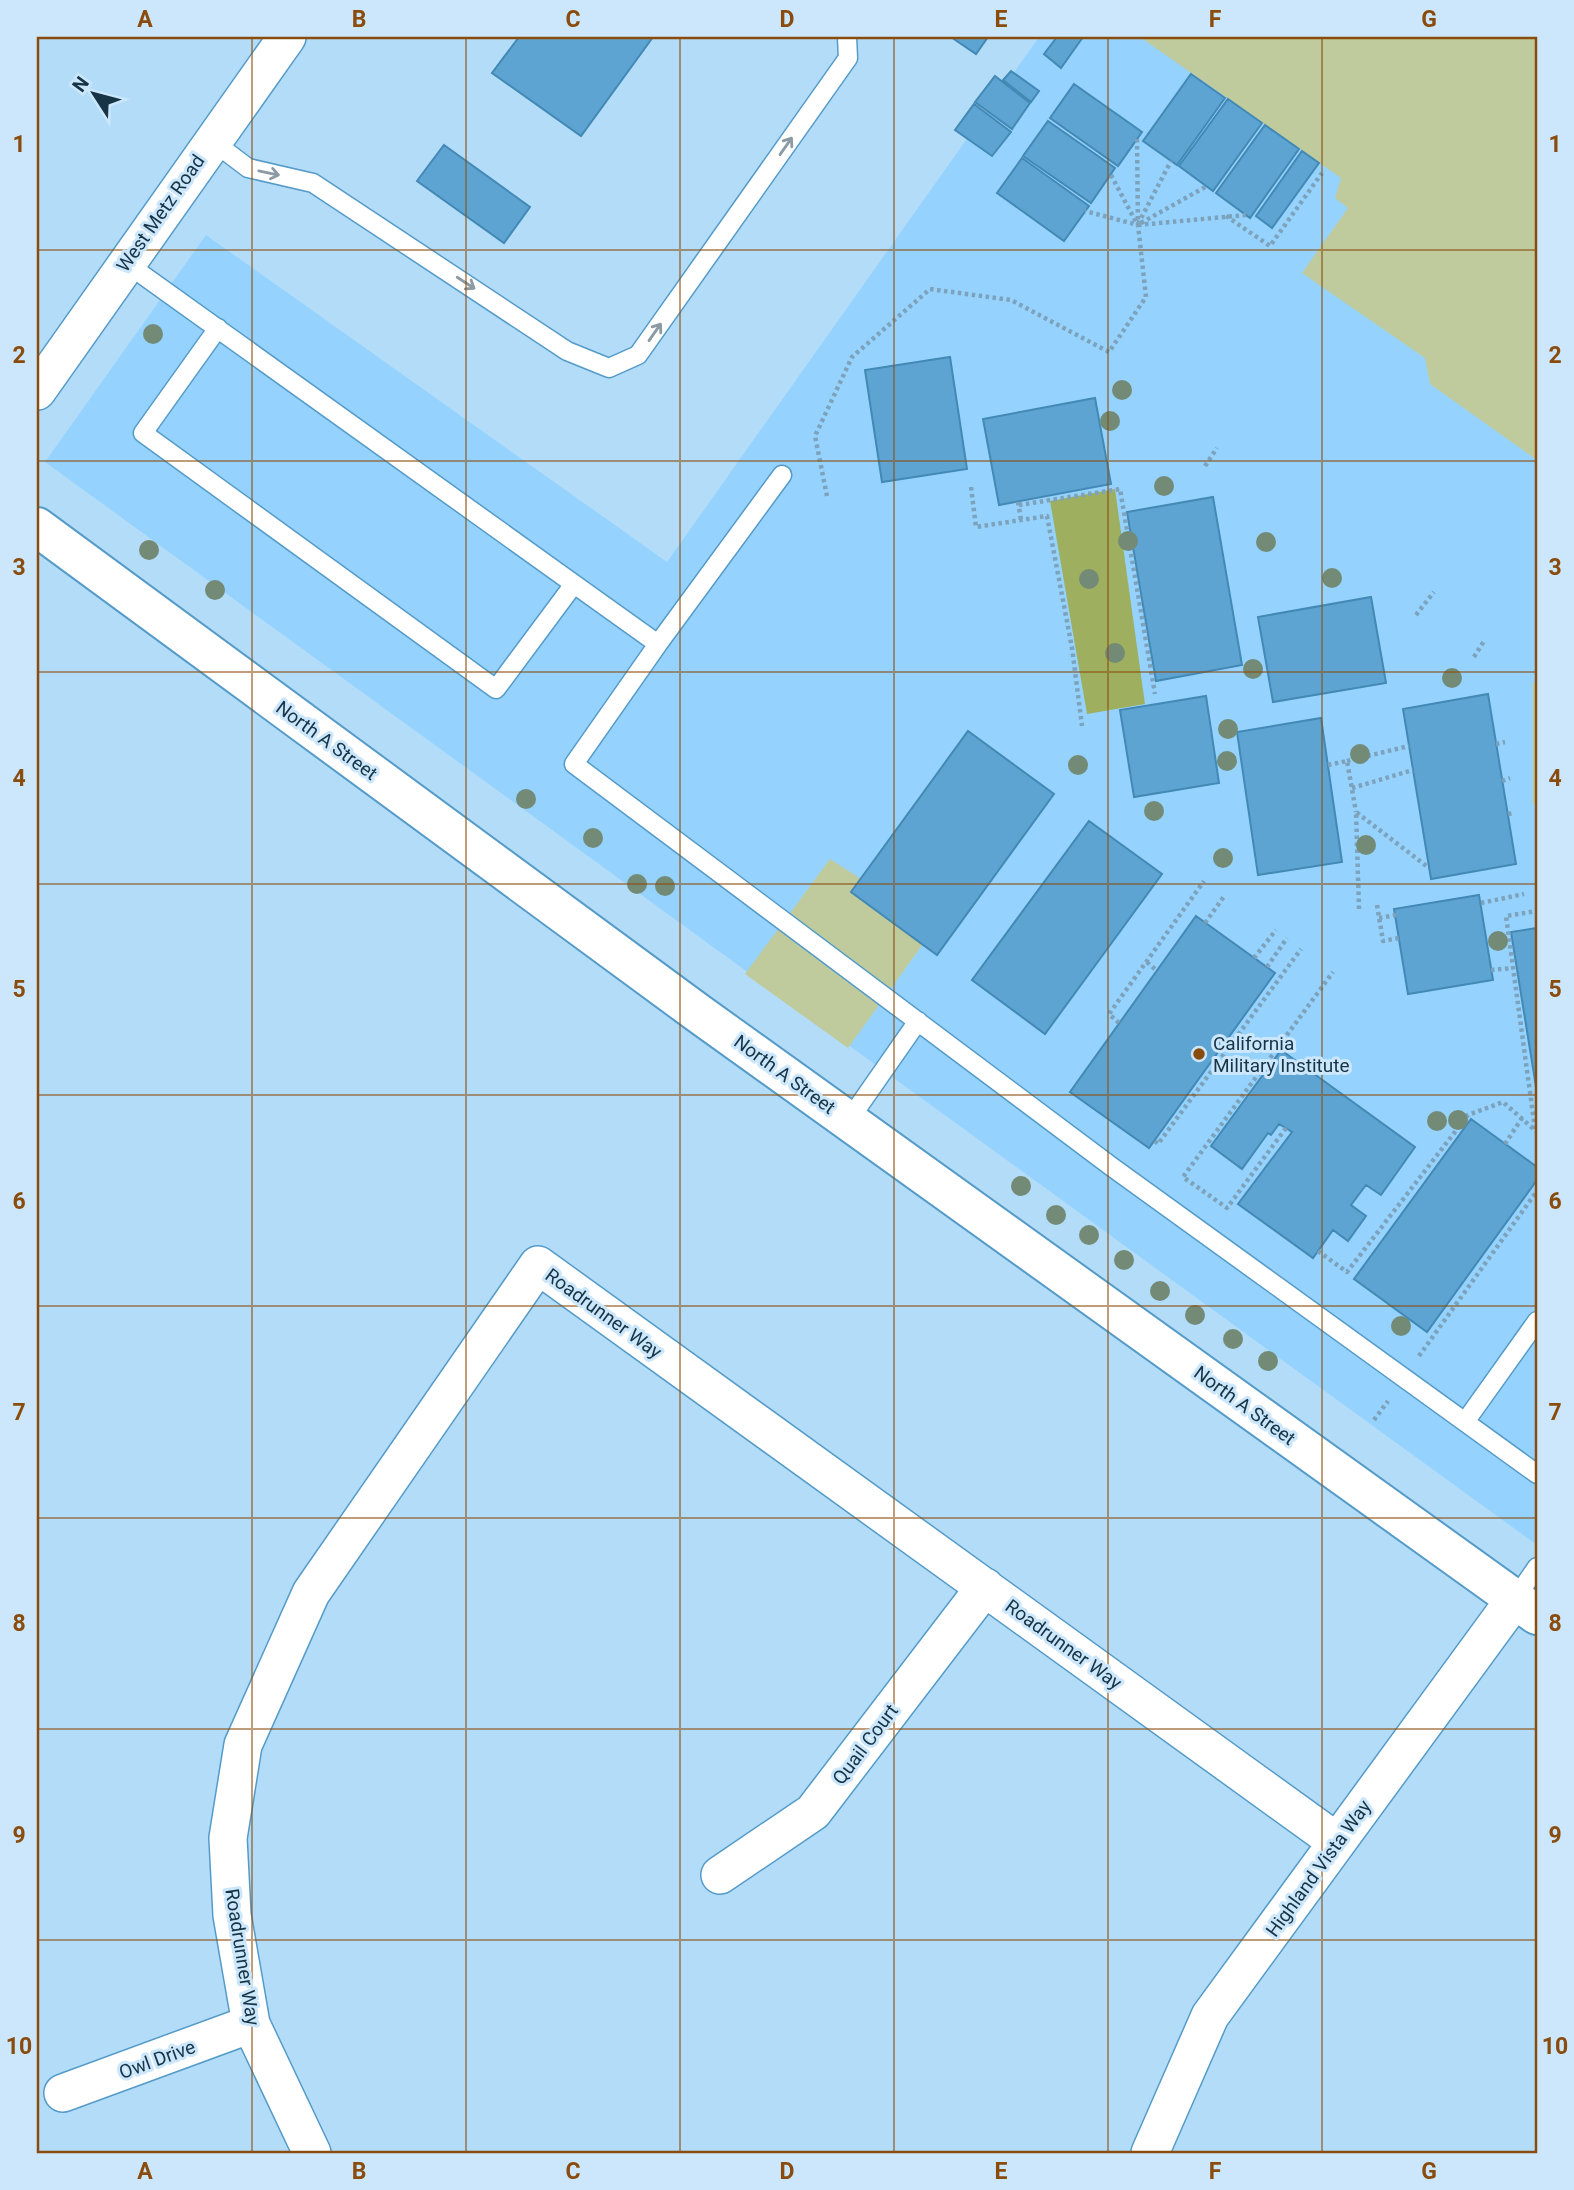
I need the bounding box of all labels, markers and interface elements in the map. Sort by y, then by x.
text: A [137,6,153,33]
text: B [352,6,366,33]
text: C [565,6,581,33]
text: D [780,6,794,33]
text: E [995,6,1008,33]
text: F [1209,6,1222,33]
text: G [1421,6,1437,33]
north arrow [60,60,130,130]
text: N [67,72,94,96]
text: 1 [12,131,26,158]
text: 1 [1548,131,1562,158]
one-way arrow [779,137,793,156]
street label: West Metz Road [111,150,209,276]
one-way arrow [257,167,280,180]
one-way arrow [455,277,475,291]
one-way arrow [648,323,662,342]
text: 2 [12,342,26,369]
text: 2 [1548,342,1562,369]
text: 3 [12,554,26,581]
text: 3 [1548,554,1562,581]
street label: North A Street [271,696,382,785]
text: 4 [12,765,26,792]
text: 4 [1548,765,1562,792]
text: 5 [12,976,26,1003]
text: 5 [1548,976,1562,1003]
street label: North A Street [729,1030,840,1119]
place label: California Military Institute [1213,1032,1350,1077]
marker: California Military Institute [1191,1046,1207,1062]
text: 6 [12,1188,26,1215]
text: 6 [1548,1188,1562,1215]
street label: Roadrunner Way [541,1263,666,1363]
street label: North A Street [1189,1361,1300,1450]
text: 7 [12,1399,26,1426]
text: 7 [1548,1399,1562,1426]
street label: Roadrunner Way [1001,1594,1126,1694]
text: 8 [12,1610,26,1637]
text: 8 [1548,1610,1562,1637]
street label: Quail Court [828,1700,903,1789]
street label: Highland Vista Way [1261,1795,1376,1941]
text: 9 [12,1822,26,1849]
text: 9 [1548,1822,1562,1849]
street label: Roadrunner Way [220,1887,265,2027]
text: 10 [6,2033,32,2060]
text: 10 [1542,2033,1568,2060]
street label: Owl Drive [116,2035,198,2084]
text: A [137,2158,153,2185]
text: B [352,2158,366,2185]
text: C [565,2158,581,2185]
text: D [780,2158,794,2185]
text: E [995,2158,1008,2185]
text: F [1209,2158,1222,2185]
text: G [1421,2158,1437,2185]

